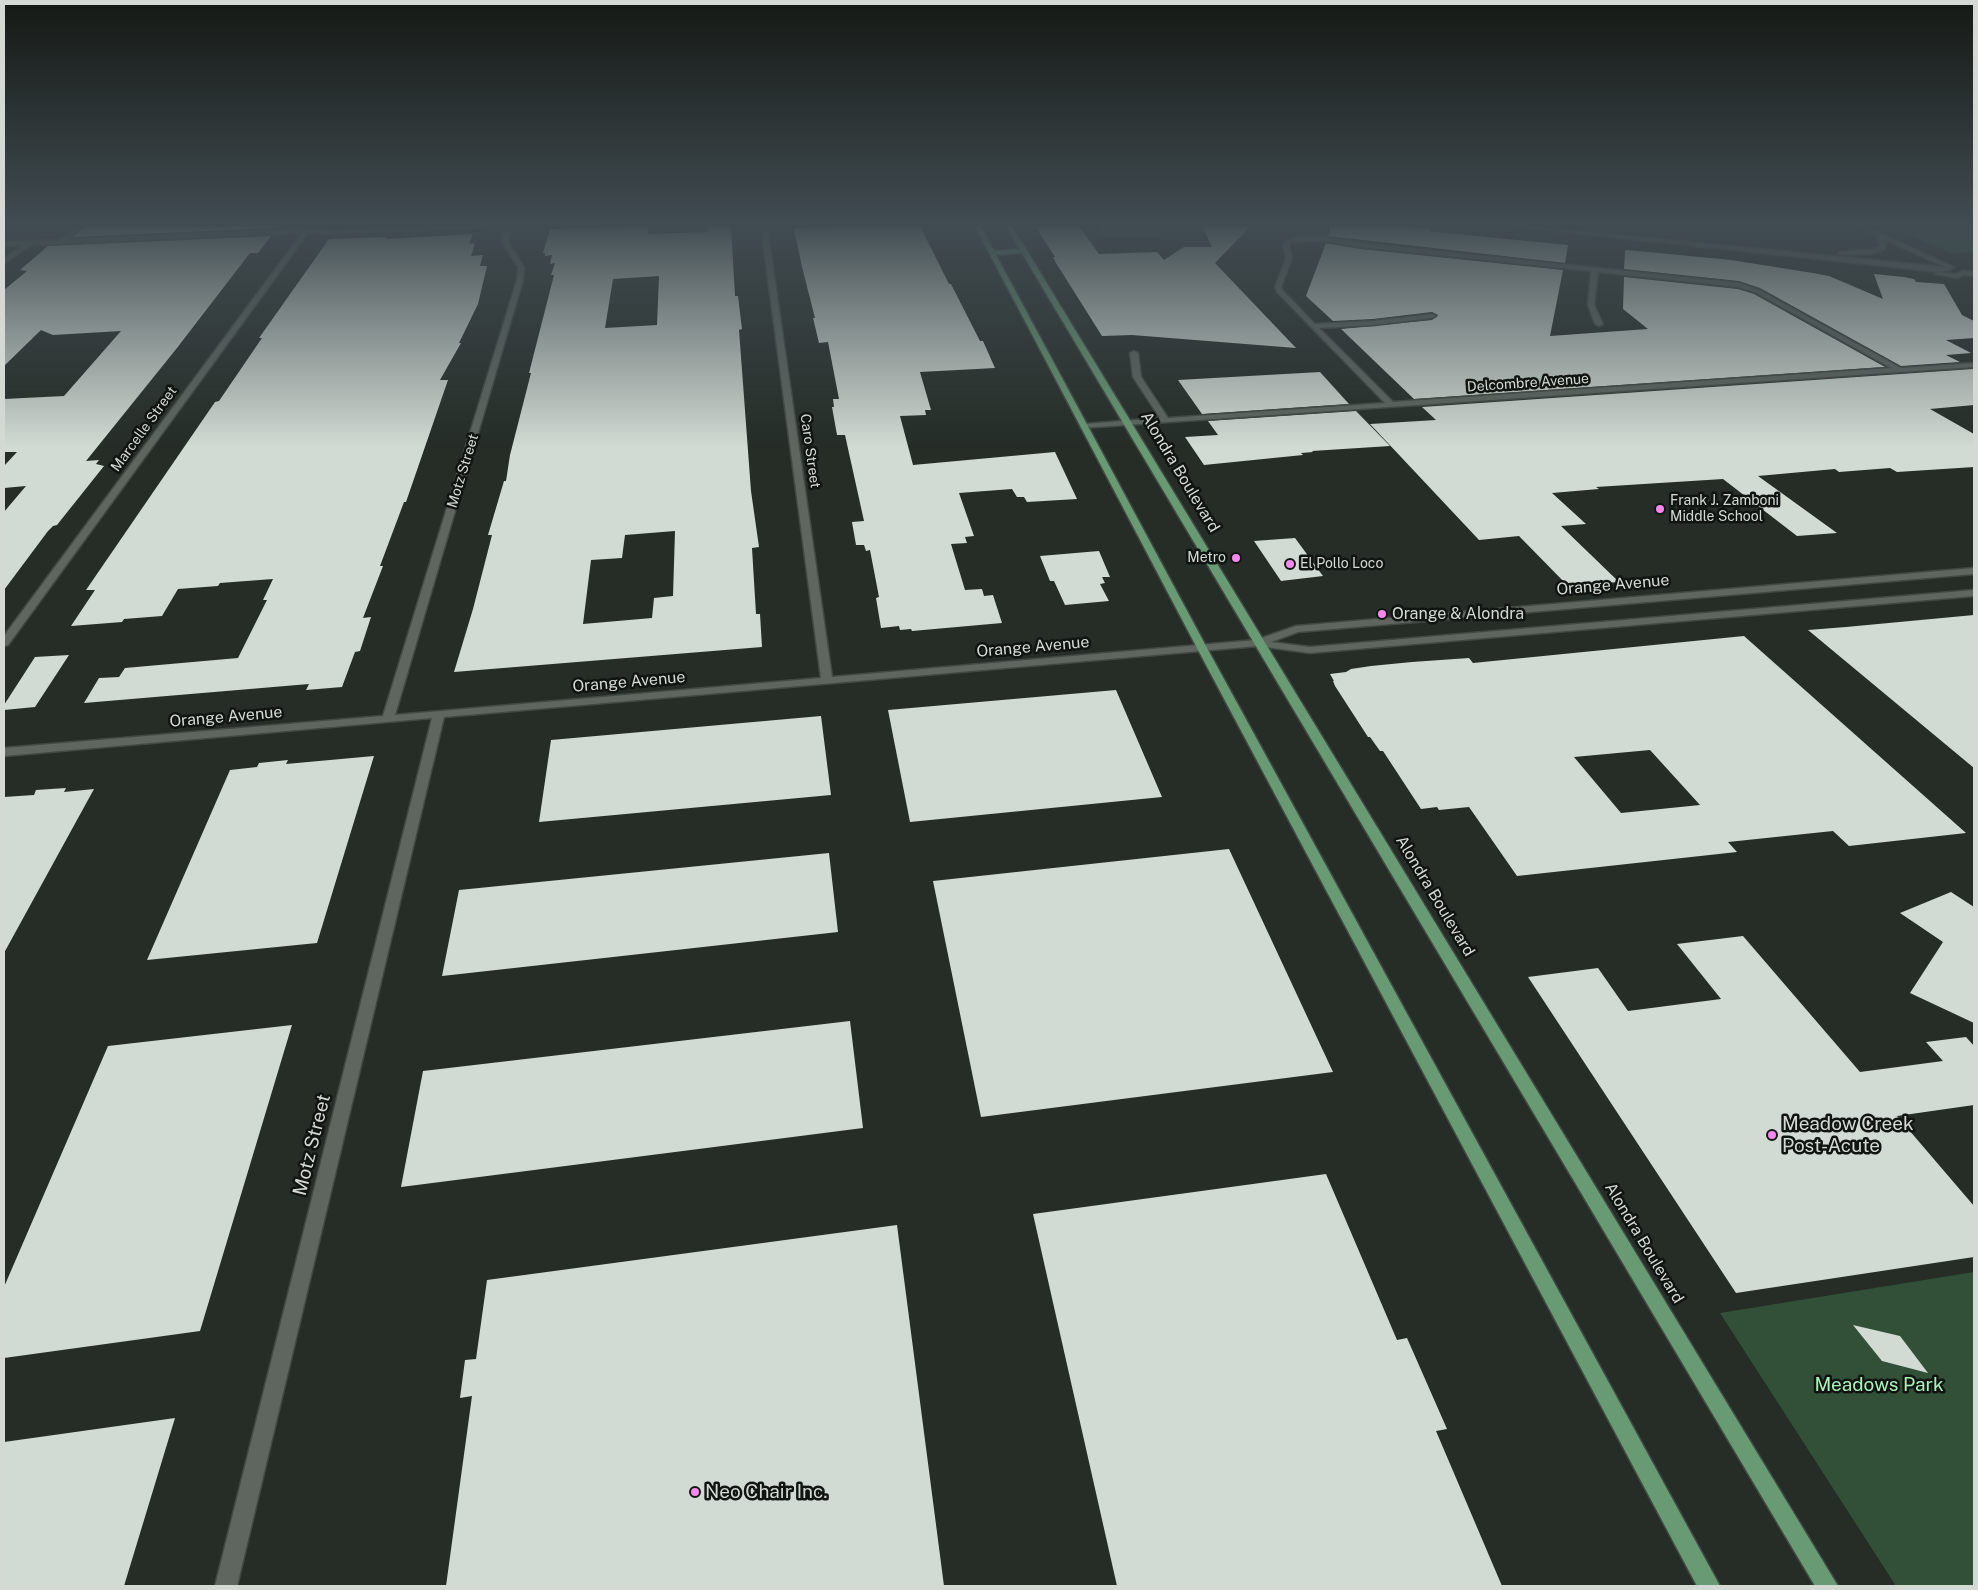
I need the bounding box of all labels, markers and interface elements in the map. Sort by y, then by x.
street label: Delcombre Avenue [1466,370,1590,396]
street label: Marcelle Street [107,383,181,475]
street label: Alondra Boulevard [1136,408,1224,536]
street label: Caro Street [796,413,824,489]
street label: Motz Street [444,432,482,510]
place label: Frank J. Zamboni Middle School [1670,493,1779,526]
marker: Frank J. Zamboni Middle School [1654,503,1666,515]
place label: Metro [1187,550,1226,566]
marker: Metro [1230,552,1242,564]
place label: El Pollo Loco [1300,556,1383,572]
marker: El Pollo Loco [1284,558,1296,570]
street label: Orange Avenue [1556,571,1670,599]
place label: Orange & Alondra [1392,604,1524,624]
marker: Orange & Alondra [1376,608,1388,620]
street label: Orange Avenue [976,633,1090,661]
street label: Orange Avenue [572,668,686,696]
street label: Orange Avenue [169,703,283,731]
street label: Alondra Boulevard [1391,832,1479,960]
street label: Motz Street [288,1092,336,1198]
place label: Meadow Creek Post-Acute [1782,1113,1914,1157]
marker: Meadow Creek Post-Acute [1766,1129,1778,1141]
street label: Alondra Boulevard [1600,1179,1688,1307]
park label: Meadows Park [1814,1374,1944,1396]
place label: Neo Chair Inc. [705,1481,828,1503]
marker: Neo Chair Inc. [689,1486,701,1498]

